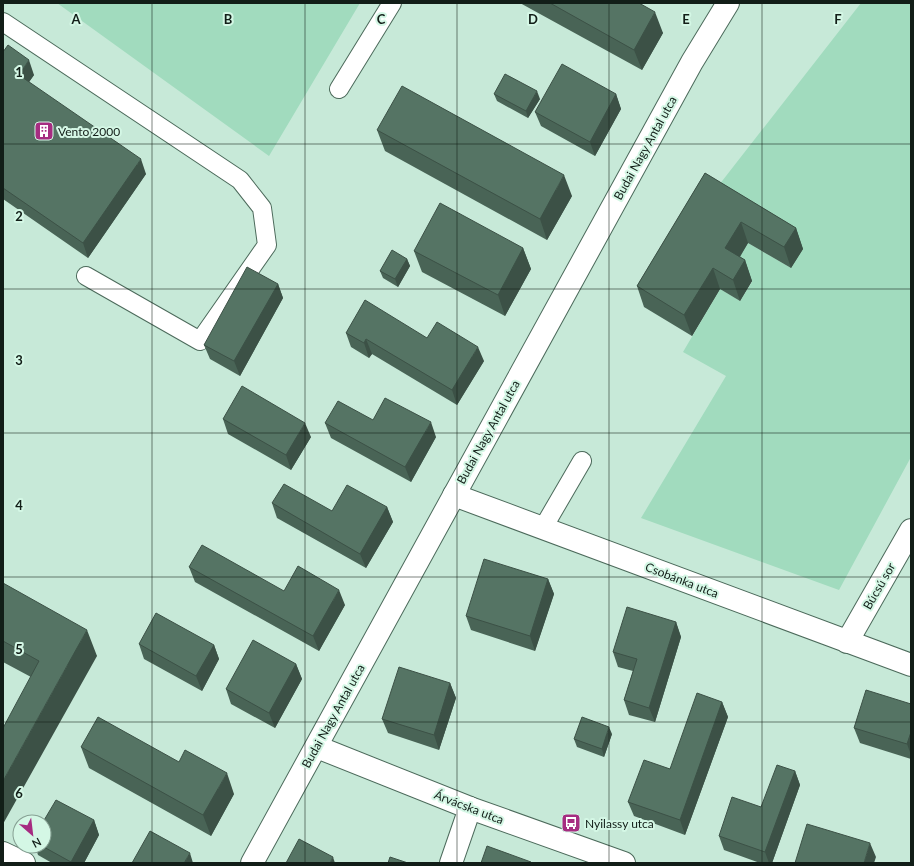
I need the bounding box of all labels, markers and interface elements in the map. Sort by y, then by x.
text: A [70,11,81,27]
text: B [224,11,233,27]
text: C [377,11,386,27]
text: D [528,11,538,27]
text: E [682,11,690,27]
text: F [834,11,842,27]
text: 1 [15,64,23,80]
street label: Budai Nagy Antal utca [610,93,680,202]
building icon: Vento 2000 [33,120,55,142]
place label: Vento 2000 [58,124,120,139]
text: 2 [15,208,23,224]
text: 3 [15,352,23,368]
street label: Budai Nagy Antal utca [453,377,523,486]
text: 4 [15,497,23,513]
street label: Csobánka utca [643,559,721,601]
street label: Búcsú sor [860,559,899,612]
text: 5 [15,641,23,657]
street label: Budai Nagy Antal utca [298,661,368,770]
text: 6 [15,785,23,801]
street label: Árvácska utca [432,787,506,827]
bus stop icon: Nyilassy utca [560,812,582,834]
north arrow [12,814,52,854]
place label: Nyilassy utca [585,816,654,831]
text: N [30,836,44,851]

